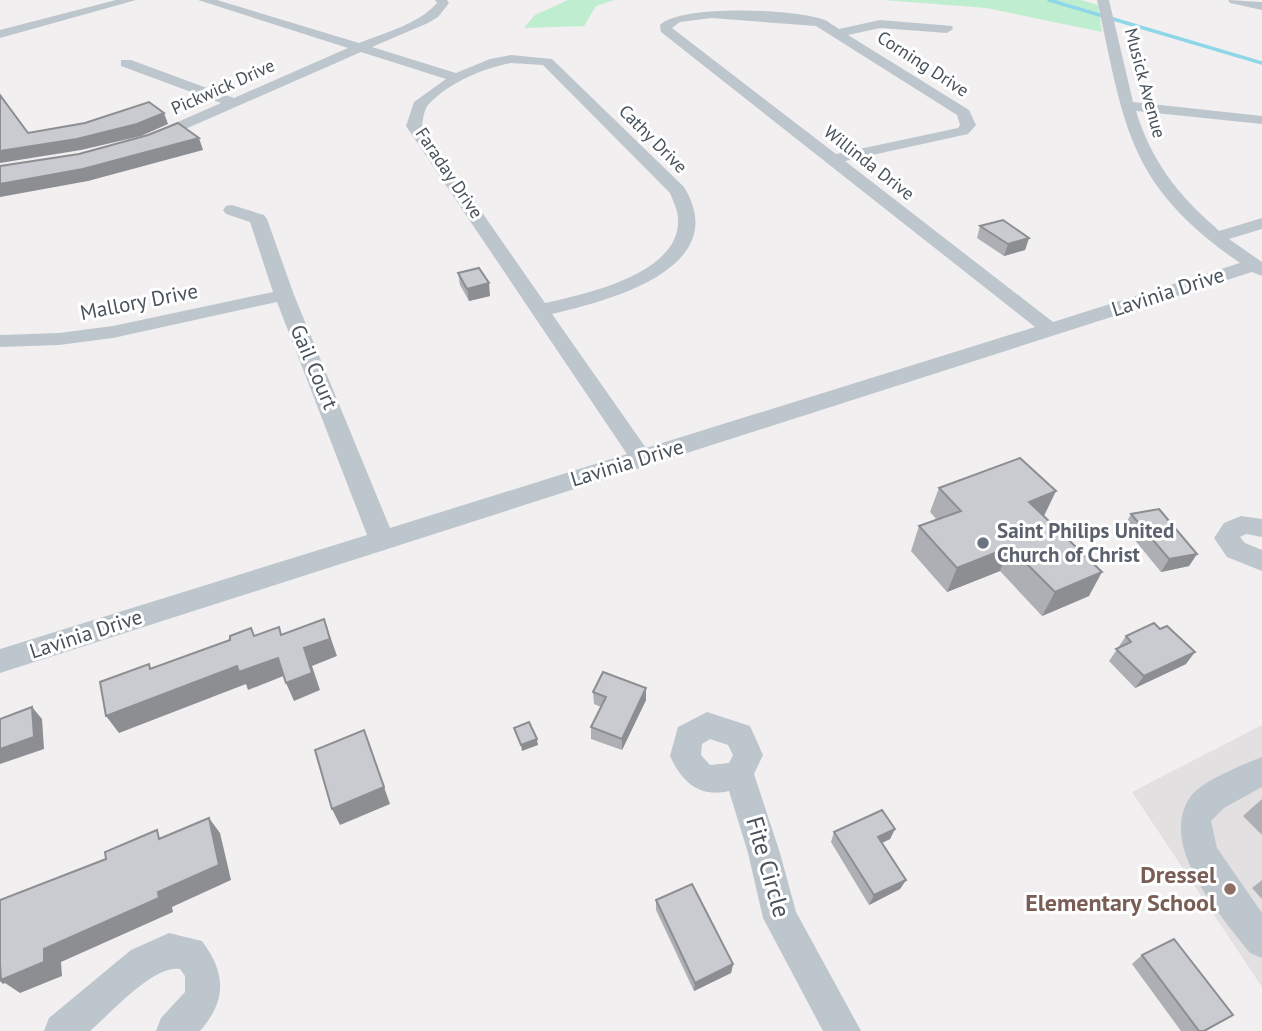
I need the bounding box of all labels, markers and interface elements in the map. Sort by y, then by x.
street label: Corning Drive [873,25,973,102]
street label: Musick Avenue [1120,25,1171,140]
street label: Pickwick Drive [167,53,278,120]
street label: Cathy Drive [614,99,693,178]
street label: Willinda Drive [819,120,919,205]
street label: Faraday Drive [411,123,488,223]
street label: Lavinia Drive [1108,261,1228,322]
street label: Mallory Drive [78,277,200,326]
street label: Gail Court [285,320,344,413]
street label: Lavinia Drive [567,433,687,493]
place label: Saint Philips United Church of Christ [997,517,1174,568]
marker: Saint Philips United Church of Christ [975,535,991,551]
street label: Lavinia Drive [26,603,146,664]
street label: Fite Circle [739,813,798,921]
place label: Dressel Elementary School [1025,859,1217,918]
marker: Dressel Elementary School [1222,881,1238,897]

